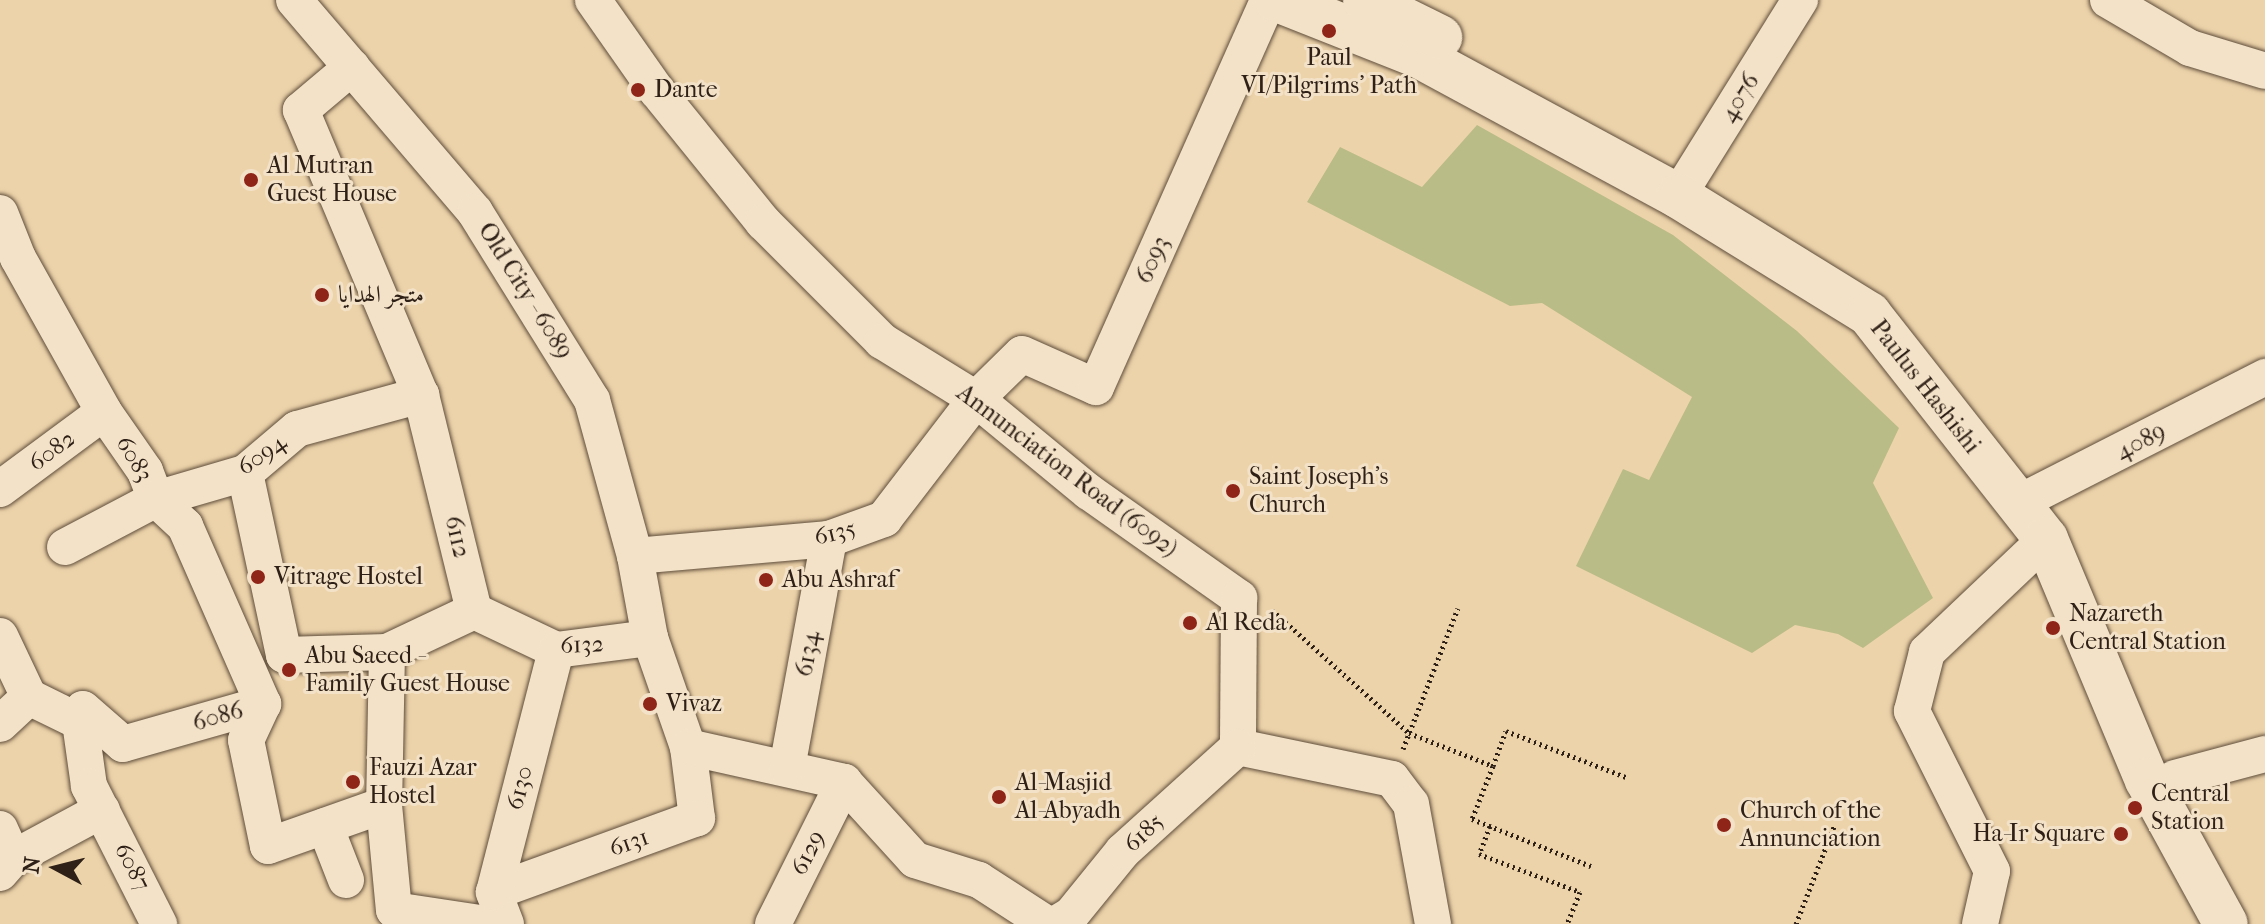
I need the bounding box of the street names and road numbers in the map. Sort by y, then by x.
street label: 4076 [1714,68,1766,128]
street label: Old City - 6089 [472,217,578,365]
street label: 6093 [1130,232,1176,288]
street label: Paulus Hashishi [1864,314,1986,460]
street label: Annunciation Road (6092) [951,379,1183,563]
street label: 4089 [2111,417,2171,467]
street label: 6082 [23,424,81,478]
street label: 6094 [232,428,292,482]
street label: 6083 [109,431,159,487]
street label: 6112 [438,513,476,561]
street label: 6135 [811,514,859,552]
street label: 6134 [790,629,826,679]
street label: 6132 [560,630,604,660]
street label: 6086 [189,696,247,738]
street label: 6130 [501,763,539,813]
street label: 6185 [1118,808,1170,858]
street label: 6131 [605,823,653,863]
street label: 6129 [785,826,831,880]
street label: 6087 [108,838,156,896]

